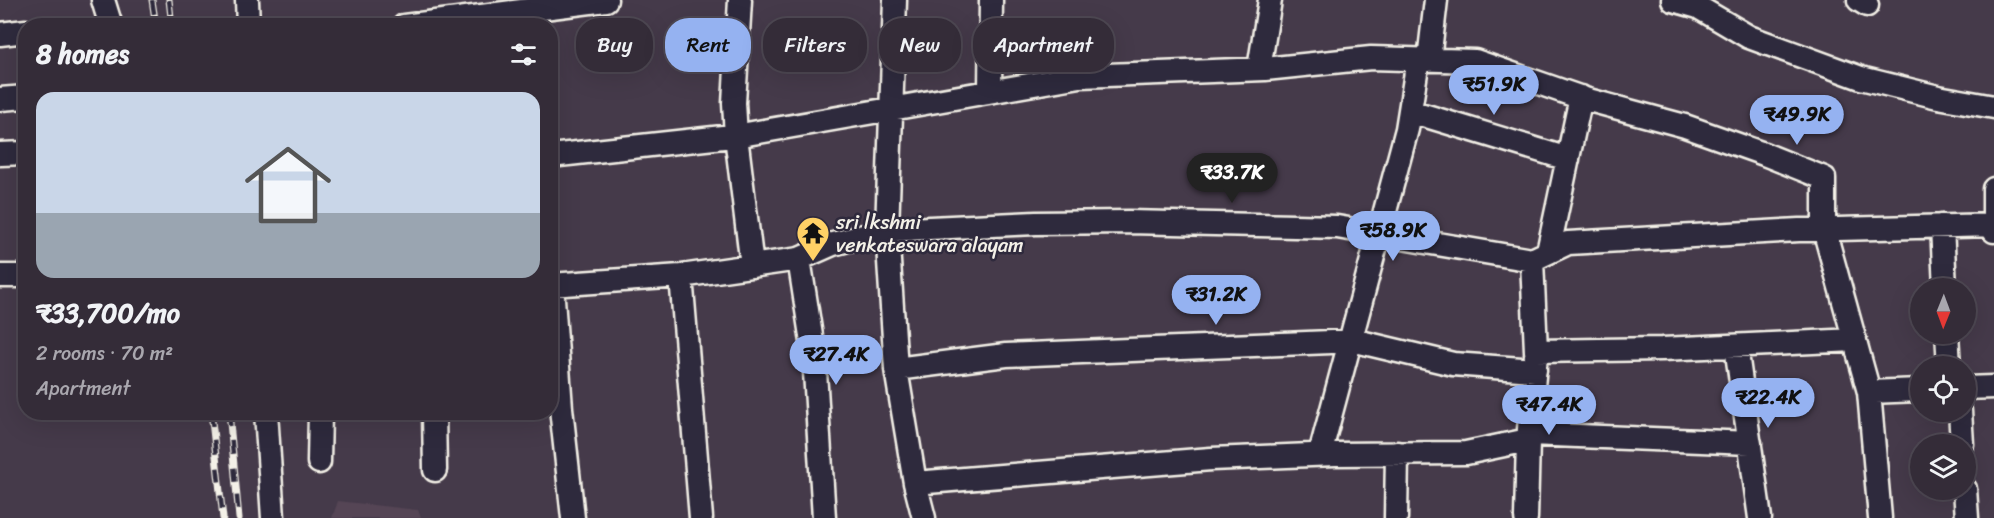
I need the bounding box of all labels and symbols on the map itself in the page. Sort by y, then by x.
pin: ₹51.9K [1445,65,1543,116]
pin: ₹49.9K [1748,95,1846,146]
pin: ₹33.7K [1183,153,1281,204]
place label: sri lkshmi venkateswara alayam [835,205,1023,263]
pin: ₹58.9K [1344,211,1442,262]
temple icon: sri lkshmi venkateswara alayam [795,215,831,262]
pin: ₹31.2K [1167,275,1265,326]
north arrow [1910,278,1976,344]
pin: ₹27.4K [787,335,885,386]
pin: ₹22.4K [1719,378,1817,429]
pin: ₹47.4K [1500,385,1598,436]

